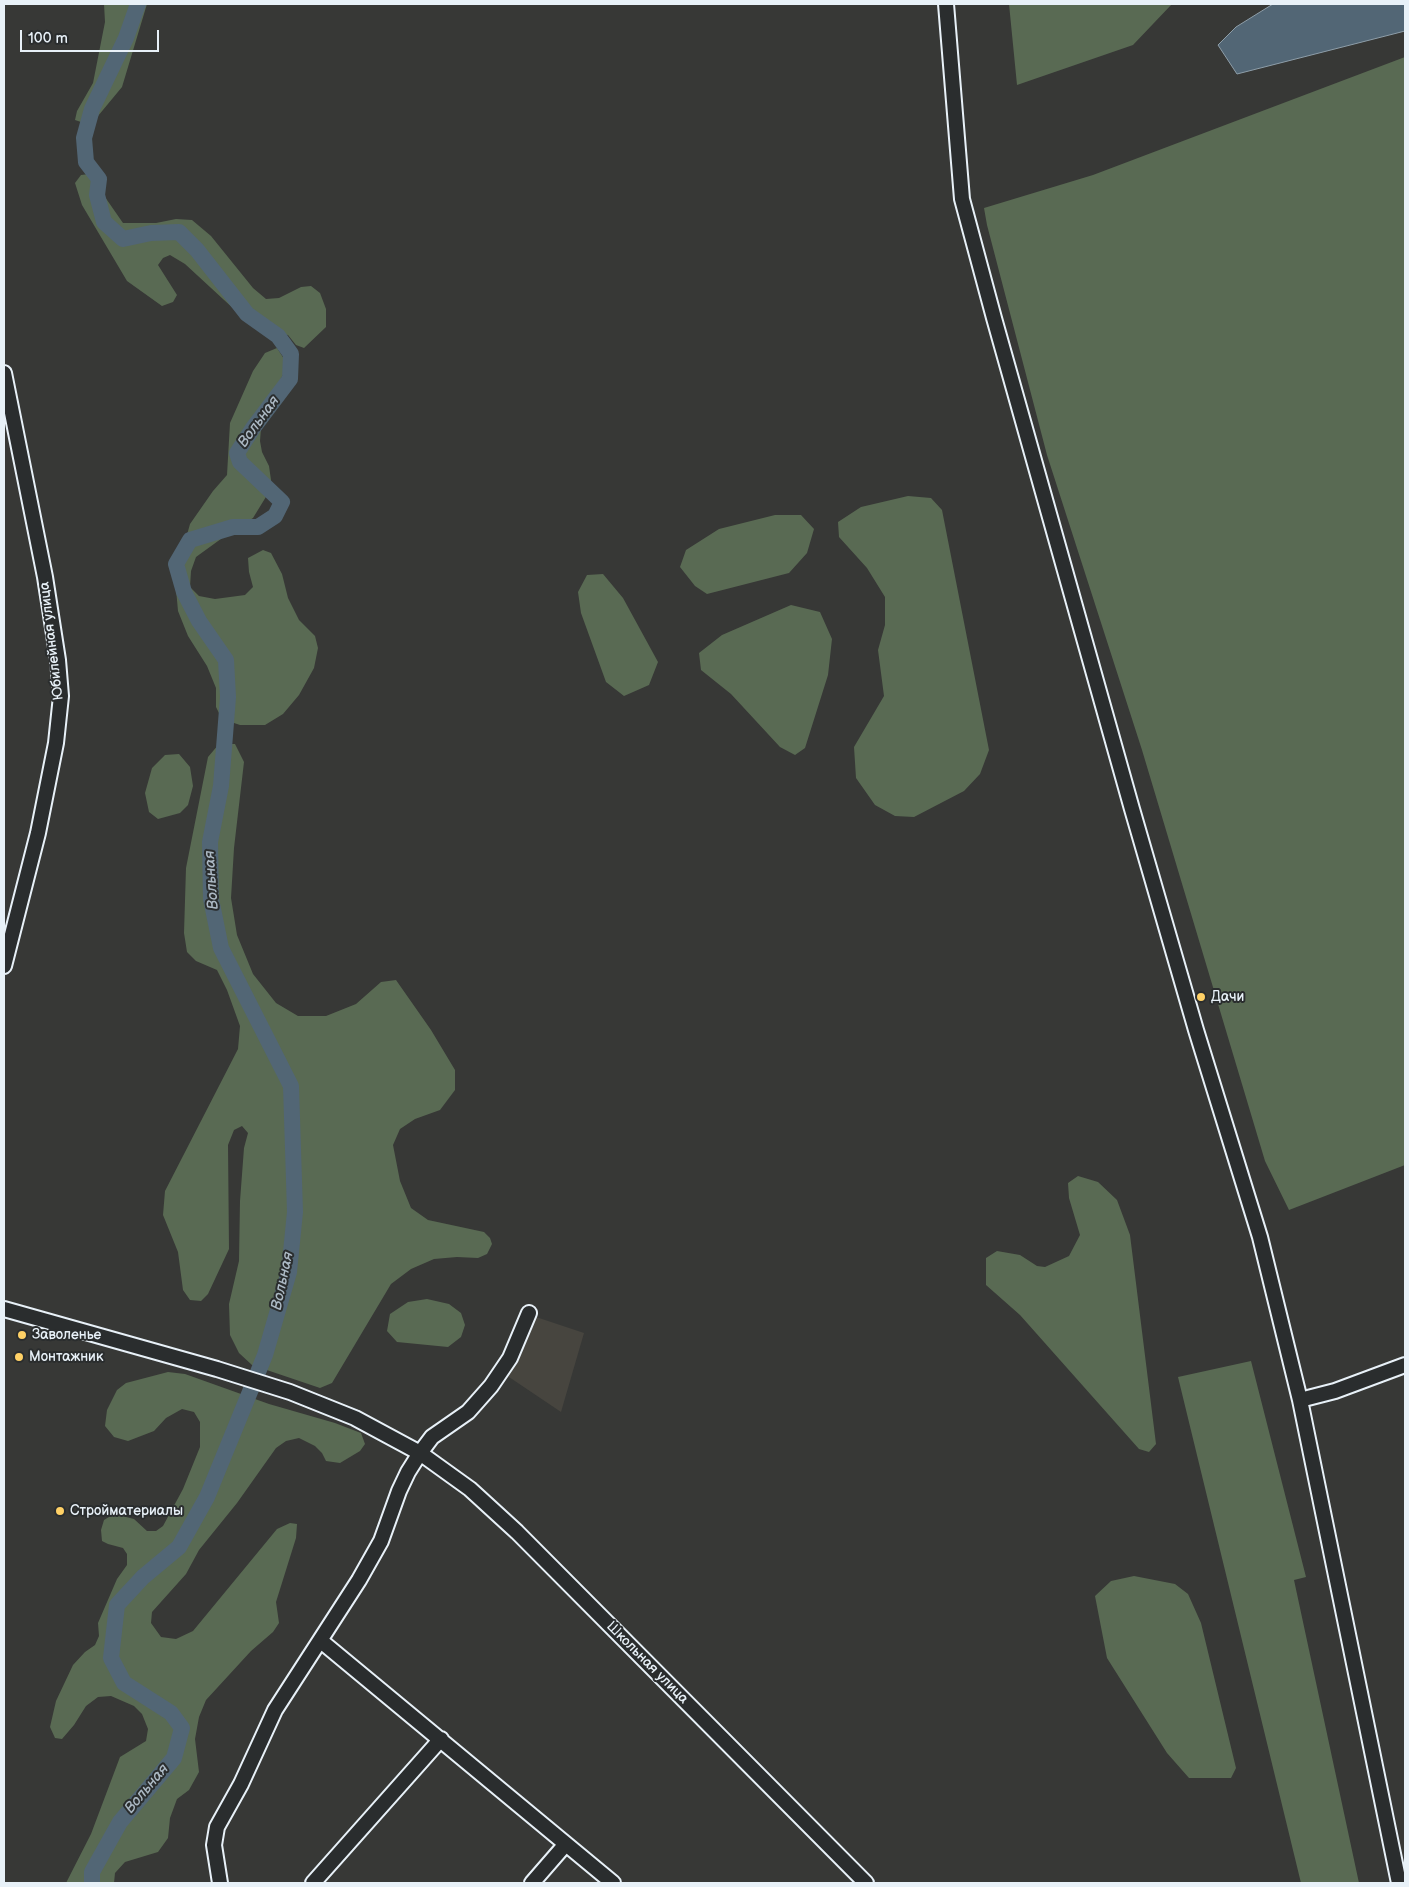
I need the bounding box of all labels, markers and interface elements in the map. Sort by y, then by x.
scale bar [22,20,161,52]
text: 100 m [28,29,68,48]
water label: Вольная [234,393,284,451]
street label: Юбилейная улица [36,581,68,701]
water label: Вольная [201,850,223,910]
place label: Дачи [1211,989,1244,1005]
marker: Дачи [1195,991,1207,1003]
water label: Вольная [268,1250,298,1312]
place label: Заволенье [32,1327,101,1343]
marker: Заволенье [16,1329,28,1341]
place label: Монтажник [29,1349,103,1365]
marker: Монтажник [13,1351,25,1363]
place label: Стройматериалы [70,1503,183,1519]
marker: Стройматериалы [54,1505,66,1517]
street label: Школьная улица [602,1618,692,1708]
water label: Вольная [121,1761,173,1817]

